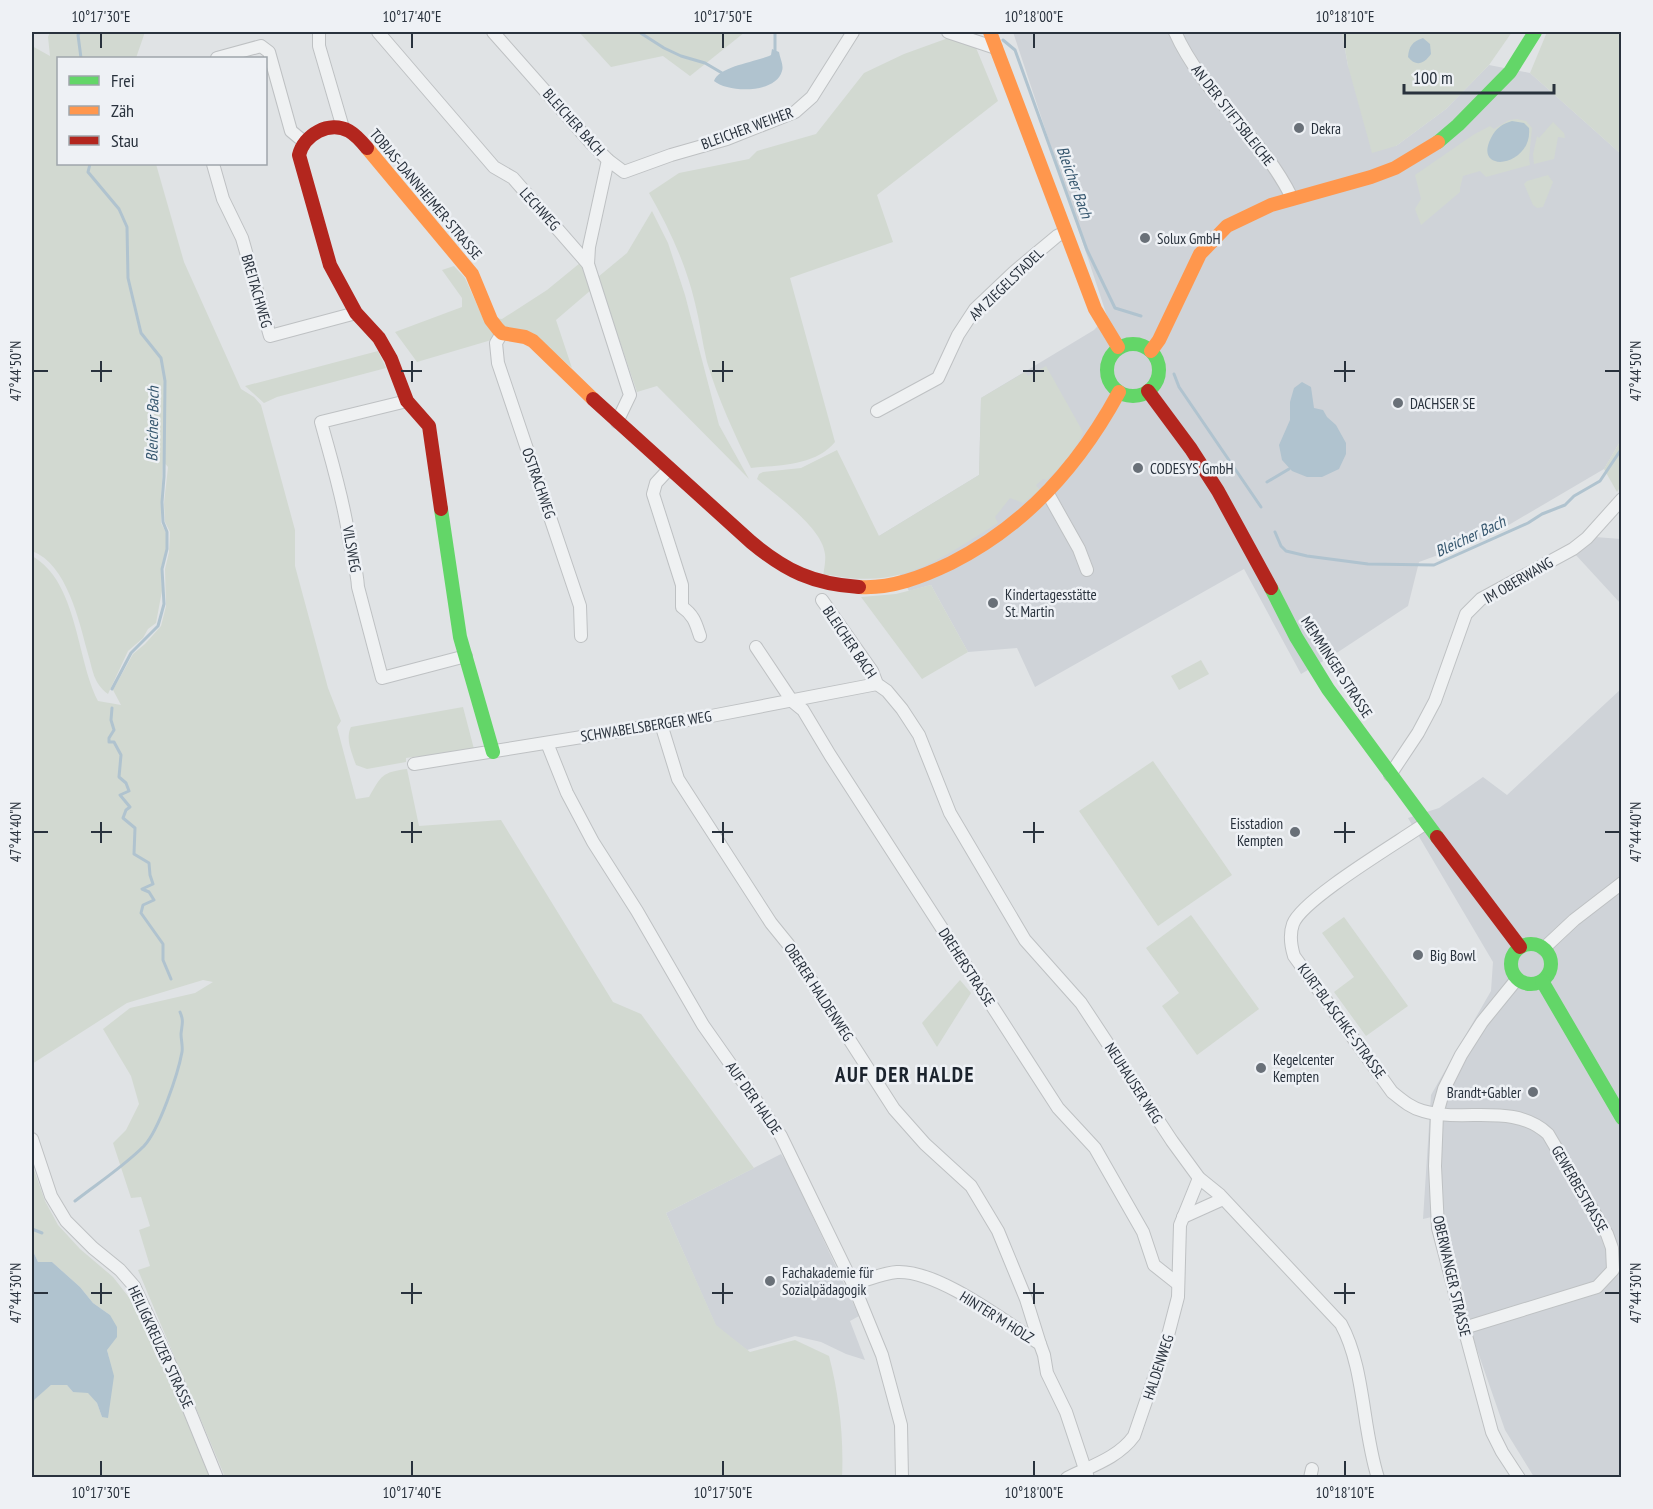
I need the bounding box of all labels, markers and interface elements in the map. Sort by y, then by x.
text: 10°17'30"E [71,7,131,26]
text: 10°17'40"E [382,7,442,26]
text: 10°17'50"E [693,7,753,26]
text: 10°18'00"E [1004,7,1064,26]
text: 10°18'10"E [1315,7,1375,26]
legend [57,57,267,165]
scale bar [1404,57,1554,95]
street label: AN DER STIFTSBLEICHE [1187,60,1279,170]
text: 100 m [1413,66,1453,89]
text: Frei [111,69,135,92]
street label: BLEICHER BACH [539,85,609,159]
text: Zäh [111,99,134,122]
street label: BLEICHER WEIHER [698,103,796,153]
place label: Dekra [1311,119,1341,138]
marker: Dekra [1292,121,1306,135]
street label: TOBIAS-DANNHEIMER-STRASSE [366,125,486,263]
text: Stau [111,129,139,152]
water label: Bleicher Bach [1053,143,1098,222]
street label: LECHWEG [516,184,564,234]
place label: Solux GmbH [1157,229,1221,248]
marker: Solux GmbH [1138,231,1152,245]
street label: AM ZIEGELSTADEL [965,243,1048,324]
street label: BREITACHWEG [237,252,277,330]
text: 47°44'50"N [6,341,25,401]
text: 47°44'50"N [1626,341,1645,401]
water label: Bleicher Bach [141,385,163,462]
place label: DACHSER SE [1410,394,1475,413]
marker: DACHSER SE [1391,396,1405,410]
street label: OSTRACHWEG [518,445,560,521]
place label: CODESYS GmbH [1150,459,1234,478]
marker: CODESYS GmbH [1131,461,1145,475]
water label: Bleicher Bach [1432,511,1509,561]
street label: VILSWEG [338,523,365,574]
street label: IM OBERWANG [1480,553,1556,607]
place label: Kindertagesstätte St. Martin [1005,585,1097,621]
marker: Kindertagesstätte St. Martin [986,596,1000,610]
street label: BLEICHER BACH [819,602,881,682]
street label: MEMMINGER STRASSE [1297,613,1377,721]
street label: SCHWABELSBERGER WEG [579,706,713,746]
text: 47°44'40"N [6,802,25,862]
text: 47°44'40"N [1626,802,1645,862]
place label: Eisstadion Kempten [1230,814,1283,850]
marker: Eisstadion Kempten [1288,825,1302,839]
street label: DREHERSTRASSE [935,924,999,1010]
street label: OBERER HALDENWEG [780,939,858,1045]
place label: Big Bowl [1430,946,1476,965]
marker: Big Bowl [1411,948,1425,962]
street label: KURT-BLASCHKE-STRASSE [1294,960,1390,1082]
street label: NEUHAUSER WEG [1101,1039,1167,1127]
place label: Kegelcenter Kempten [1273,1050,1335,1086]
street label: AUF DER HALDE [722,1058,786,1138]
district label: AUF DER HALDE [834,1061,975,1088]
marker: Kegelcenter Kempten [1254,1061,1268,1075]
place label: Brandt+Gabler [1447,1083,1522,1102]
marker: Brandt+Gabler [1526,1085,1540,1099]
street label: GEWERBESTRASSE [1547,1142,1613,1236]
street label: OBERWANGER STRASSE [1429,1214,1475,1338]
text: 47°44'30"N [6,1263,25,1323]
place label: Fachakademie für Sozialpädagogik [782,1263,874,1299]
text: 47°44'30"N [1626,1263,1645,1323]
marker: Fachakademie für Sozialpädagogik [763,1274,777,1288]
street label: HEILIGKREUZER STRASSE [124,1282,198,1412]
street label: HINTER'M HOLZ [956,1287,1038,1347]
street label: HALDENWEG [1139,1332,1177,1402]
text: 10°17'30"E [71,1483,131,1502]
text: 10°17'40"E [382,1483,442,1502]
text: 10°17'50"E [693,1483,753,1502]
text: 10°18'00"E [1004,1483,1064,1502]
text: 10°18'10"E [1315,1483,1375,1502]

